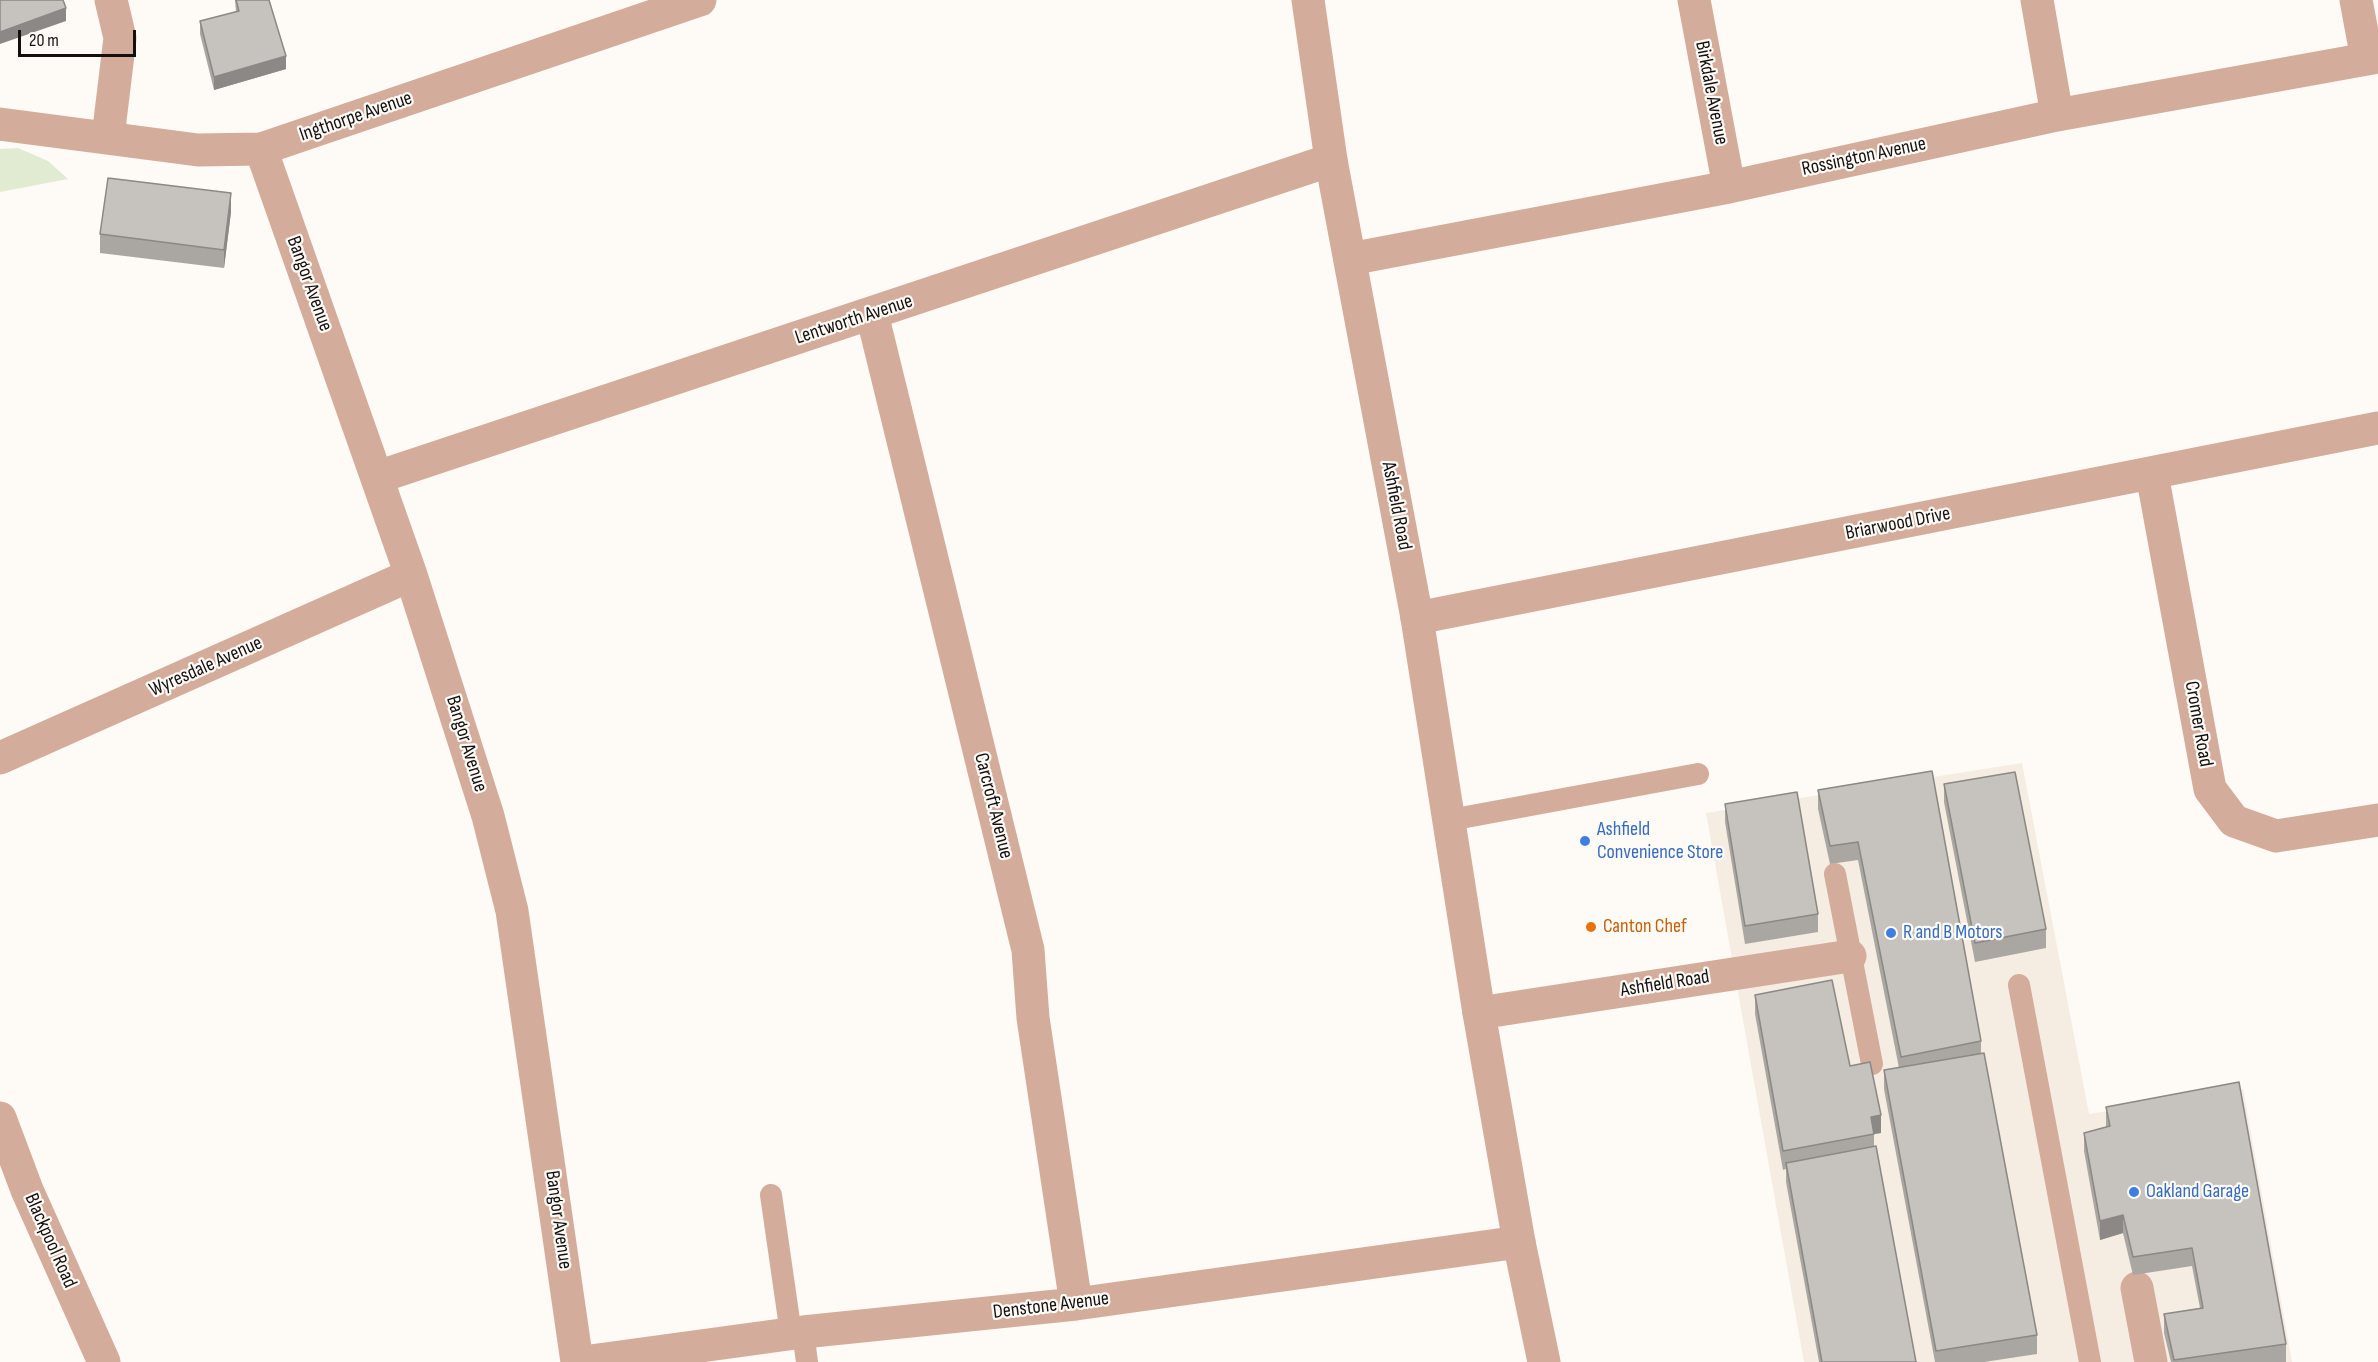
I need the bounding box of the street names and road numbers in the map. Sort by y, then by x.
street label: Birkdale Avenue [1689,39,1733,147]
street label: Ingthorpe Avenue [296,87,416,147]
street label: Rossington Avenue [1800,132,1928,182]
street label: Bangor Avenue [281,233,337,335]
street label: Lentworth Avenue [792,290,916,350]
street label: Ashfield Road [1376,460,1416,552]
street label: Briarwood Drive [1844,502,1952,546]
street label: Wyresdale Avenue [146,631,266,703]
street label: Cromer Road [2179,679,2217,769]
street label: Bangor Avenue [440,693,492,795]
street label: Carcroft Avenue [968,751,1018,861]
street label: Ashfield Road [1619,965,1711,1003]
street label: Bangor Avenue [539,1169,577,1271]
street label: Blackpool Road [18,1190,82,1292]
street label: Denstone Avenue [992,1287,1110,1325]

